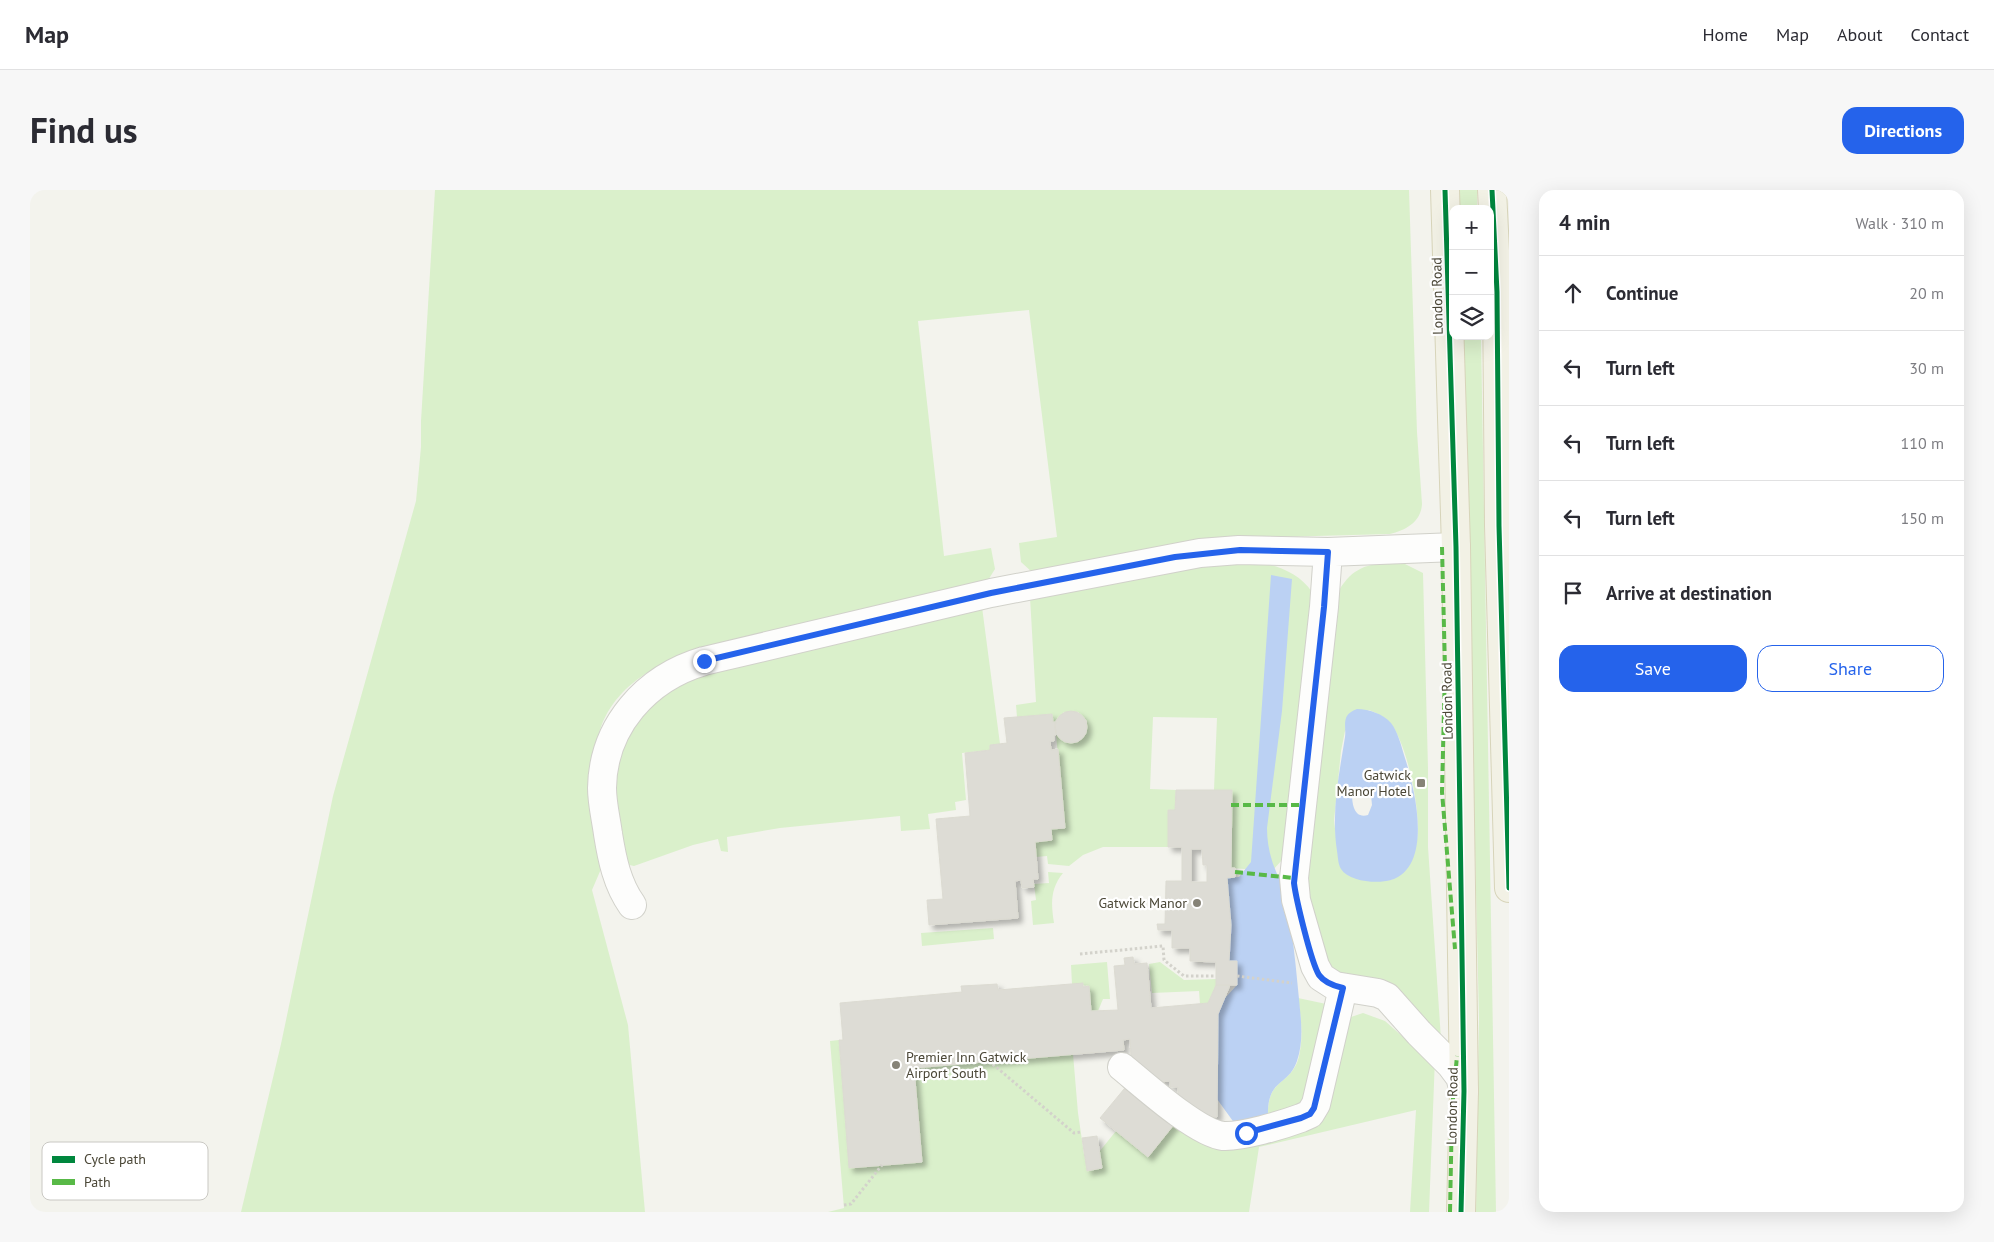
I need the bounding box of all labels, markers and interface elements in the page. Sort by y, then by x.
text: Map [25,19,69,50]
text: Home [1702,23,1748,46]
text: Map [1776,23,1809,46]
text: About [1837,23,1883,46]
text: Contact [1911,23,1969,46]
text: Find us [30,107,138,153]
button: Directions [1842,107,1964,154]
map controls [1449,205,1494,340]
button: + [1449,205,1494,250]
text: 4 min [1559,209,1610,236]
text: Walk · 310 m [1855,213,1944,233]
button: − [1449,250,1494,295]
street label: London Road [1427,257,1447,335]
icon: ahead [1559,279,1587,307]
text: Continue [1606,281,1678,305]
text: 20 m [1909,283,1944,303]
button: layers [1449,295,1494,340]
icon: left [1559,354,1587,382]
text: Turn left [1606,356,1675,380]
text: 30 m [1909,358,1944,378]
icon: left [1559,429,1587,457]
text: Turn left [1606,431,1675,455]
text: 110 m [1901,433,1944,453]
icon: left [1559,504,1587,532]
text: Turn left [1606,506,1675,530]
text: 150 m [1901,508,1944,528]
icon: arrive [1559,579,1587,607]
text: Arrive at destination [1606,581,1772,605]
button: Save [1559,645,1747,692]
button: Share [1757,645,1944,692]
route end [693,650,716,673]
street label: London Road [1437,662,1457,740]
place label: Gatwick Manor Hotel [1337,766,1411,800]
marker: Gatwick Manor Hotel [1415,777,1427,789]
place label: Gatwick Manor [1098,894,1187,912]
marker: Gatwick Manor [1191,897,1203,909]
place label: Premier Inn Gatwick Airport South [906,1048,1027,1082]
marker: Premier Inn Gatwick Airport South [890,1059,902,1071]
street label: London Road [1442,1067,1462,1145]
route start [1235,1122,1258,1145]
legend [42,1142,208,1200]
text: Cycle path [84,1150,146,1168]
text: Path [84,1173,111,1191]

